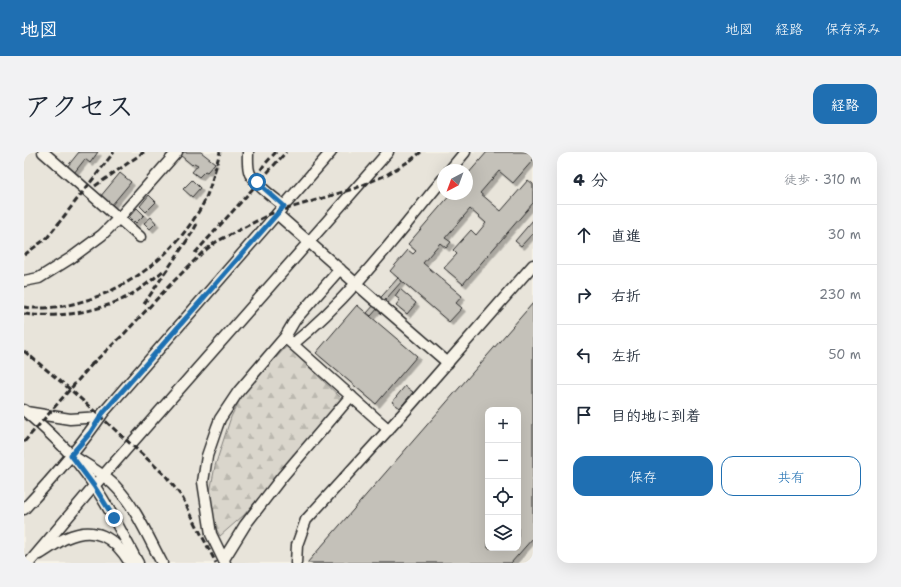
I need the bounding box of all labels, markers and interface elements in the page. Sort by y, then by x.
text: 地図 [20,17,58,42]
text: 地図 [725,20,753,38]
text: 経路 [775,20,803,38]
text: 保存済み [825,20,881,38]
button: 経路 [813,84,877,124]
text: アクセス [24,87,134,125]
north arrow [437,164,473,200]
text: 4 分 [573,169,608,191]
text: 徒歩 · 310 m [784,171,861,188]
route start [248,173,266,191]
icon: ahead [573,224,595,246]
text: 直進 [611,226,641,246]
text: 30 m [827,226,861,243]
icon: right [573,284,595,306]
text: 右折 [611,286,641,306]
text: 230 m [819,286,861,303]
icon: left [573,344,595,366]
text: 左折 [611,346,641,366]
text: 50 m [828,346,861,363]
icon: arrive [573,404,595,426]
text: 目的地に到着 [611,406,701,426]
map controls [485,407,521,551]
button: + [485,407,521,443]
button: − [485,443,521,479]
button: 保存 [573,456,713,496]
button: 共有 [721,456,861,496]
button: locate [485,479,521,515]
route end [105,509,123,527]
button: layers [485,515,521,551]

